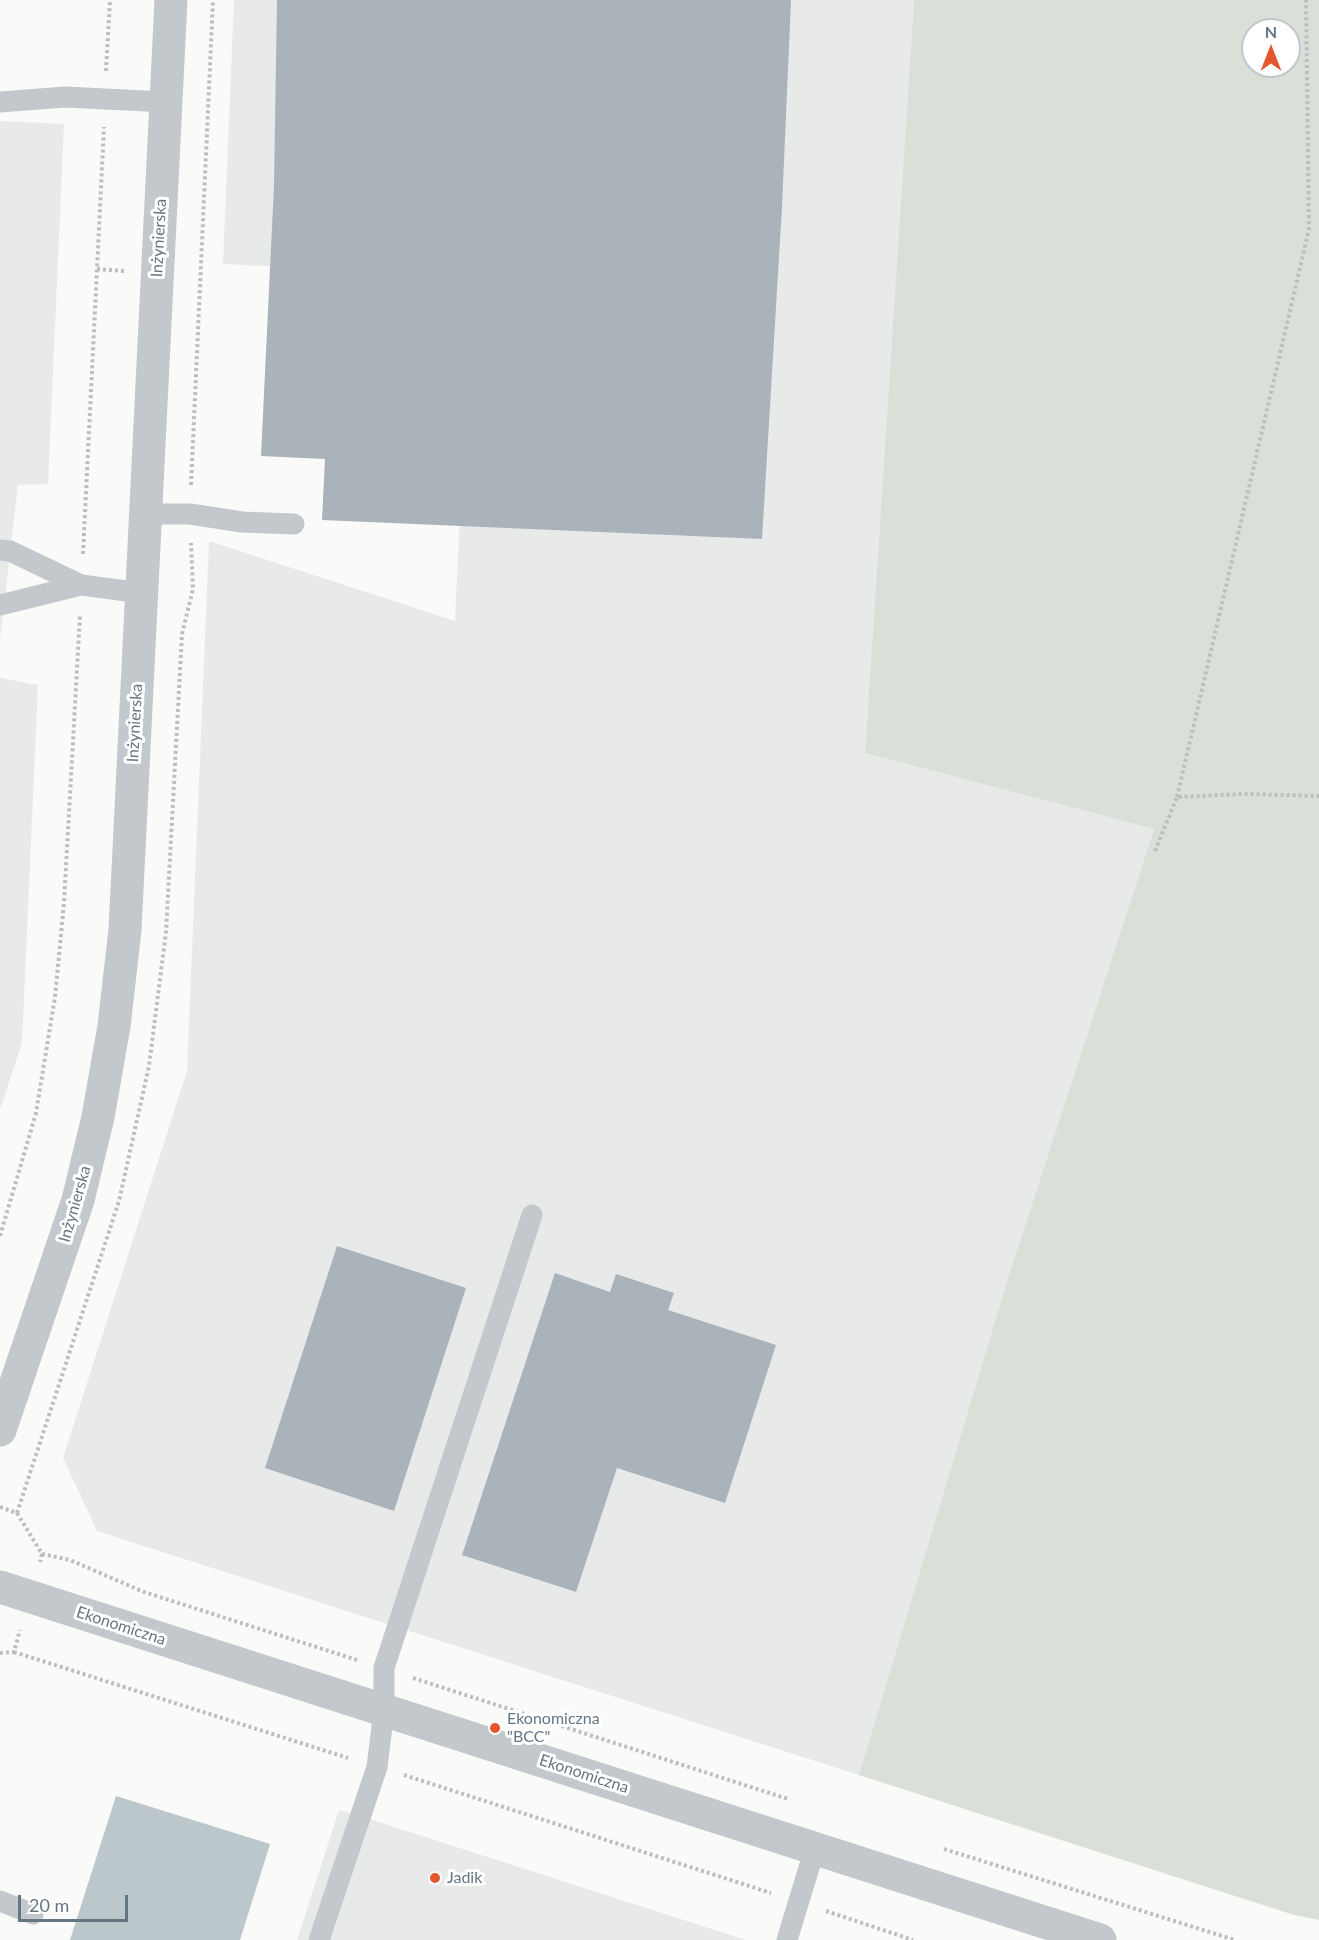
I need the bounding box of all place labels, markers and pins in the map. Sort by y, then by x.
place label: Ekonomiczna "BCC" [507,1709,600,1747]
marker: Ekonomiczna "BCC" [488,1721,502,1735]
place label: Jadik [447,1868,482,1888]
marker: Jadik [428,1871,442,1885]

